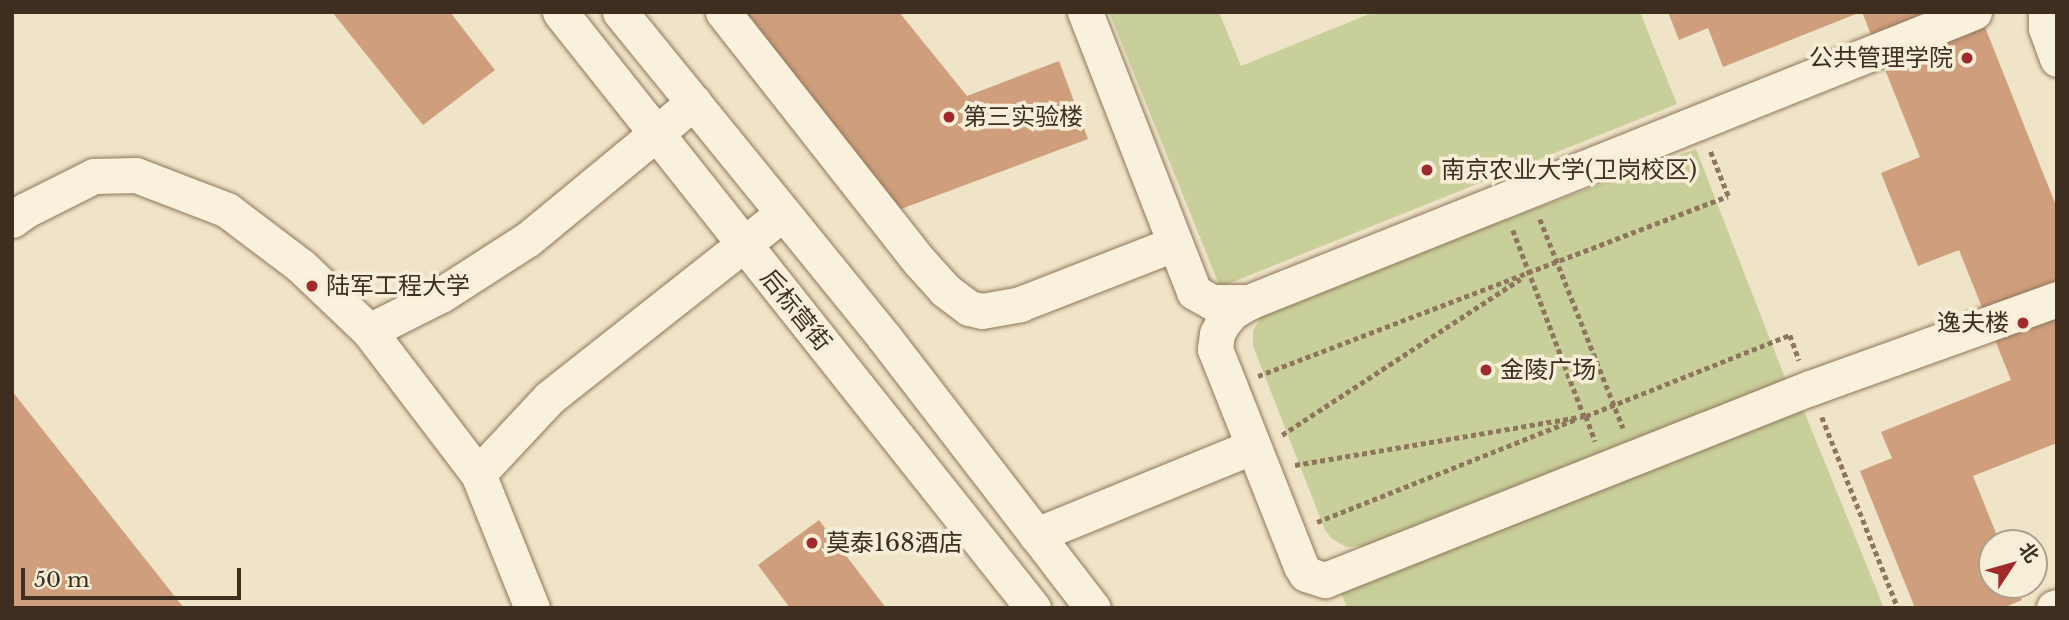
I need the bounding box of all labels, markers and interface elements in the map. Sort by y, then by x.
place label: 公共管理学院 [1809,44,1953,72]
marker: 公共管理学院 [1959,50,1975,66]
place label: 第三实验楼 [963,103,1083,131]
marker: 第三实验楼 [941,109,957,125]
place label: 南京农业大学(卫岗校区) [1441,156,1697,184]
marker: 南京农业大学(卫岗校区) [1419,162,1435,178]
street label: 后标营街 [755,264,837,356]
place label: 陆军工程大学 [326,272,470,300]
marker: 陆军工程大学 [304,278,320,294]
place label: 逸夫楼 [1937,309,2009,337]
marker: 逸夫楼 [2015,315,2031,331]
place label: 金陵广场 [1500,356,1596,384]
marker: 金陵广场 [1478,362,1494,378]
place label: 莫泰168酒店 [826,529,963,557]
north arrow [1978,529,2048,599]
marker: 莫泰168酒店 [804,535,820,551]
text: 北 [2014,538,2044,567]
scale bar [24,554,245,598]
text: 50 m [34,567,89,593]

